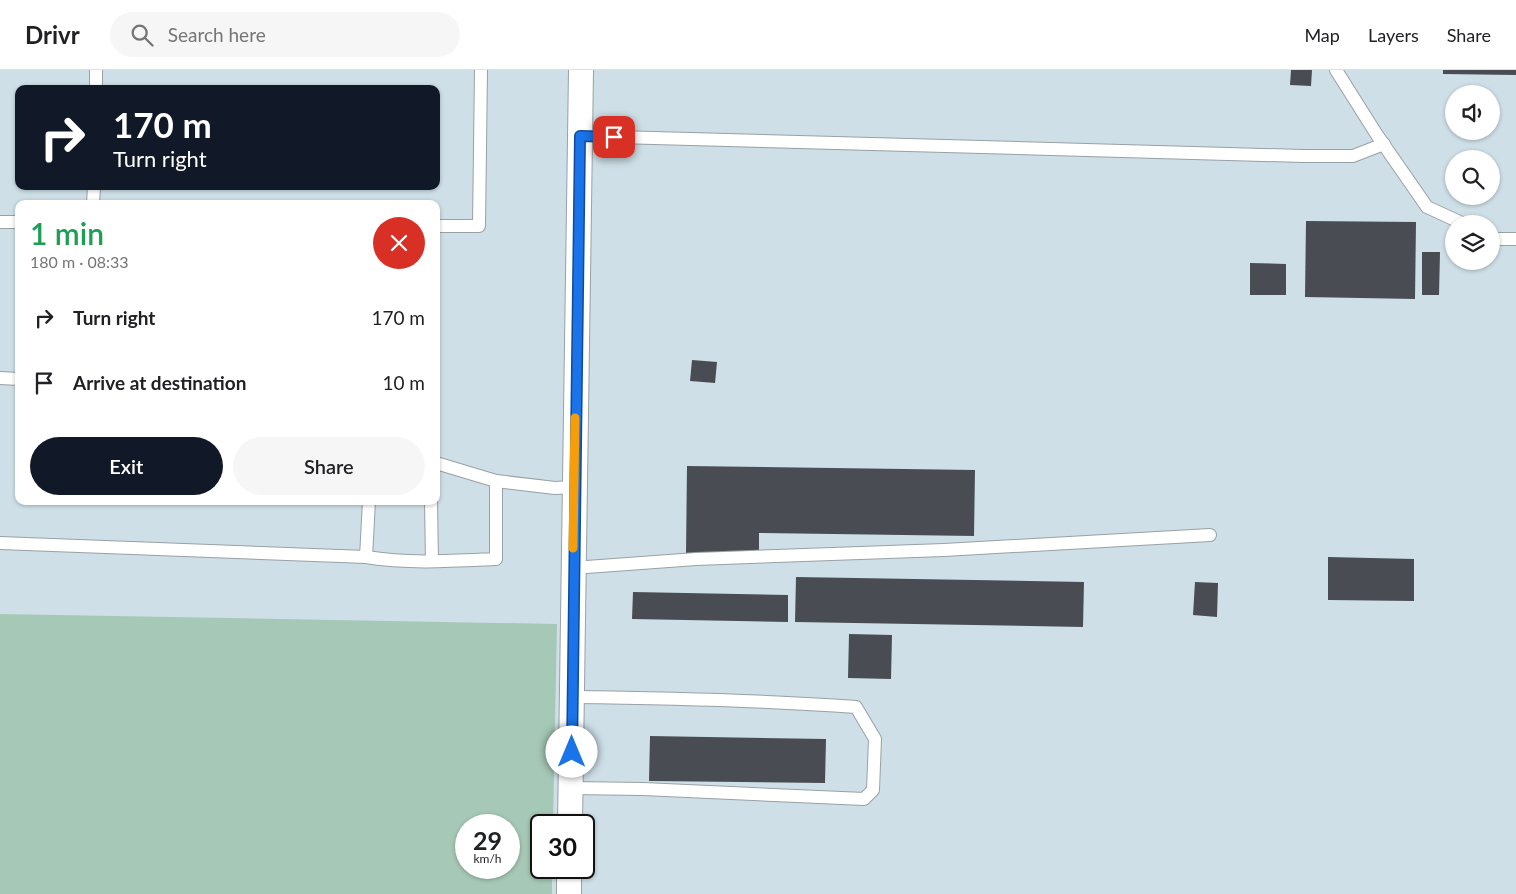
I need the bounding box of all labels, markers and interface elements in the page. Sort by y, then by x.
search box [110,12,460,57]
text: Drivr [25,20,80,49]
icon: search [128,21,156,49]
text: Search here [168,23,266,46]
text: Map [1304,24,1340,46]
text: Layers [1368,24,1419,46]
text: Share [1447,24,1491,46]
map controls [1445,85,1500,270]
button: sound [1445,85,1500,140]
text: 170 m [113,103,212,145]
icon: right [30,105,95,170]
pin [593,116,635,158]
icon: arrive [600,123,628,151]
text: Turn right [113,145,207,172]
button: search [1445,150,1500,205]
text: 1 min [30,215,104,251]
button: layers [1445,215,1500,270]
button: close [373,217,425,269]
text: 180 m · 08:33 [30,252,129,271]
icon: right [30,304,58,332]
text: Turn right [73,306,155,329]
text: 170 m [371,306,425,329]
icon: arrive [30,369,58,397]
text: Arrive at destination [73,371,246,394]
text: 10 m [382,371,425,394]
button: Exit [30,437,223,495]
button: Share [233,437,425,495]
position arrow [545,725,597,777]
speed limit sign: 30 [530,814,595,879]
text: 29 [473,825,502,855]
text: km/h [473,851,502,866]

